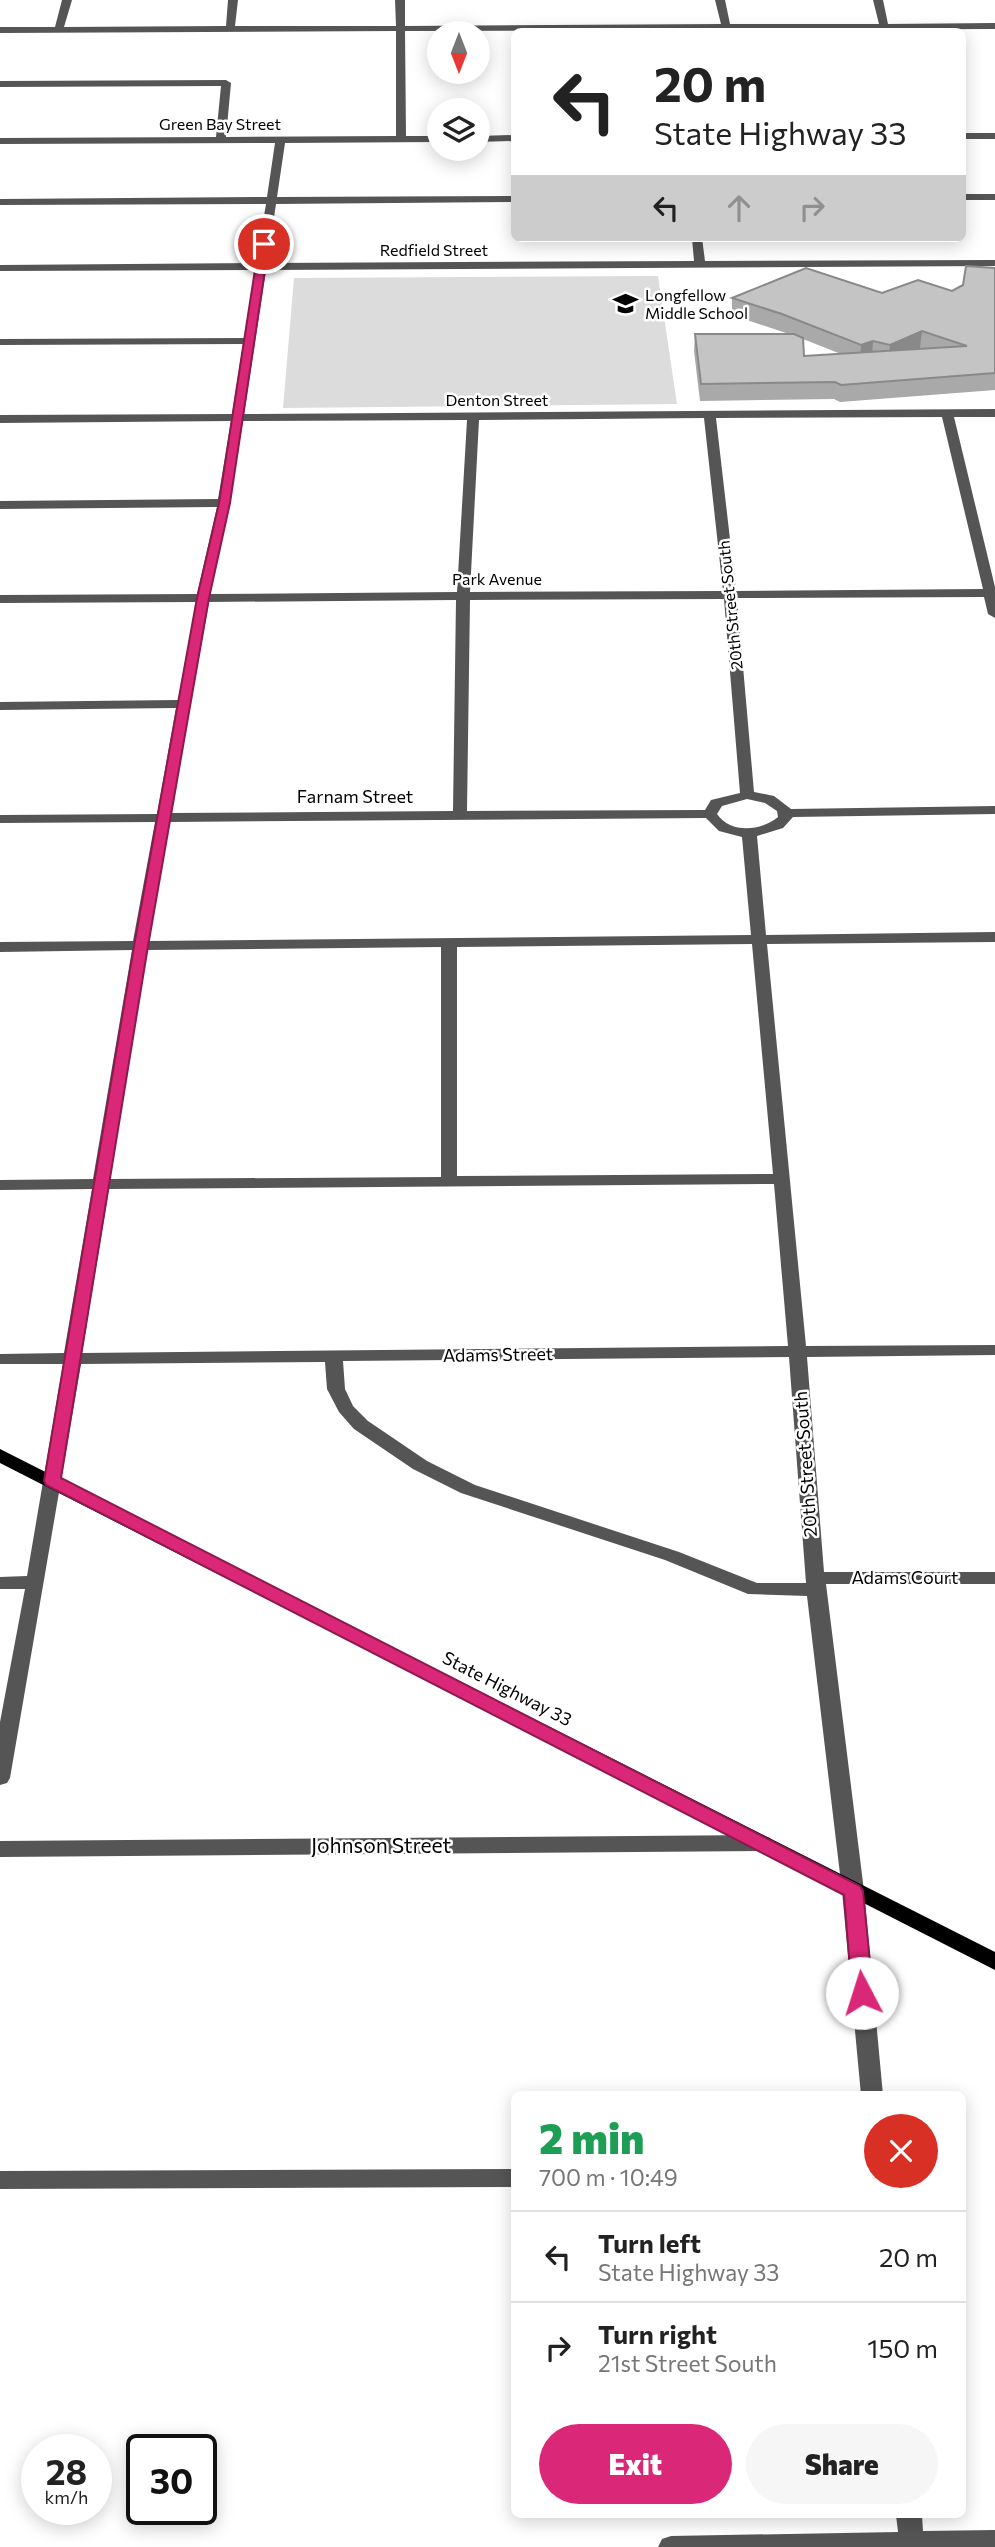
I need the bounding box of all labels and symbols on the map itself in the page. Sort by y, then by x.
north arrow [427,21,490,84]
street label: Green Bay Street [159,114,281,133]
pin [234,214,294,274]
street label: Redfield Street [380,240,489,259]
place label: Longfellow Middle School [645,285,748,322]
school or university icon: Longfellow Middle School [611,290,639,318]
street label: Denton Street [446,390,549,409]
street label: 20th Street South [713,539,746,671]
street label: Park Avenue [452,569,542,588]
street label: Farnam Street [297,785,413,807]
street label: Adams Street [443,1342,553,1366]
street label: 20th Street South [789,1390,821,1538]
street label: Adams Court [852,1566,958,1588]
street label: State Highway 33 [439,1646,576,1730]
street label: Johnson Street [311,1832,451,1857]
position arrow [825,1956,899,2030]
speed limit sign: 30 [126,2434,217,2525]

